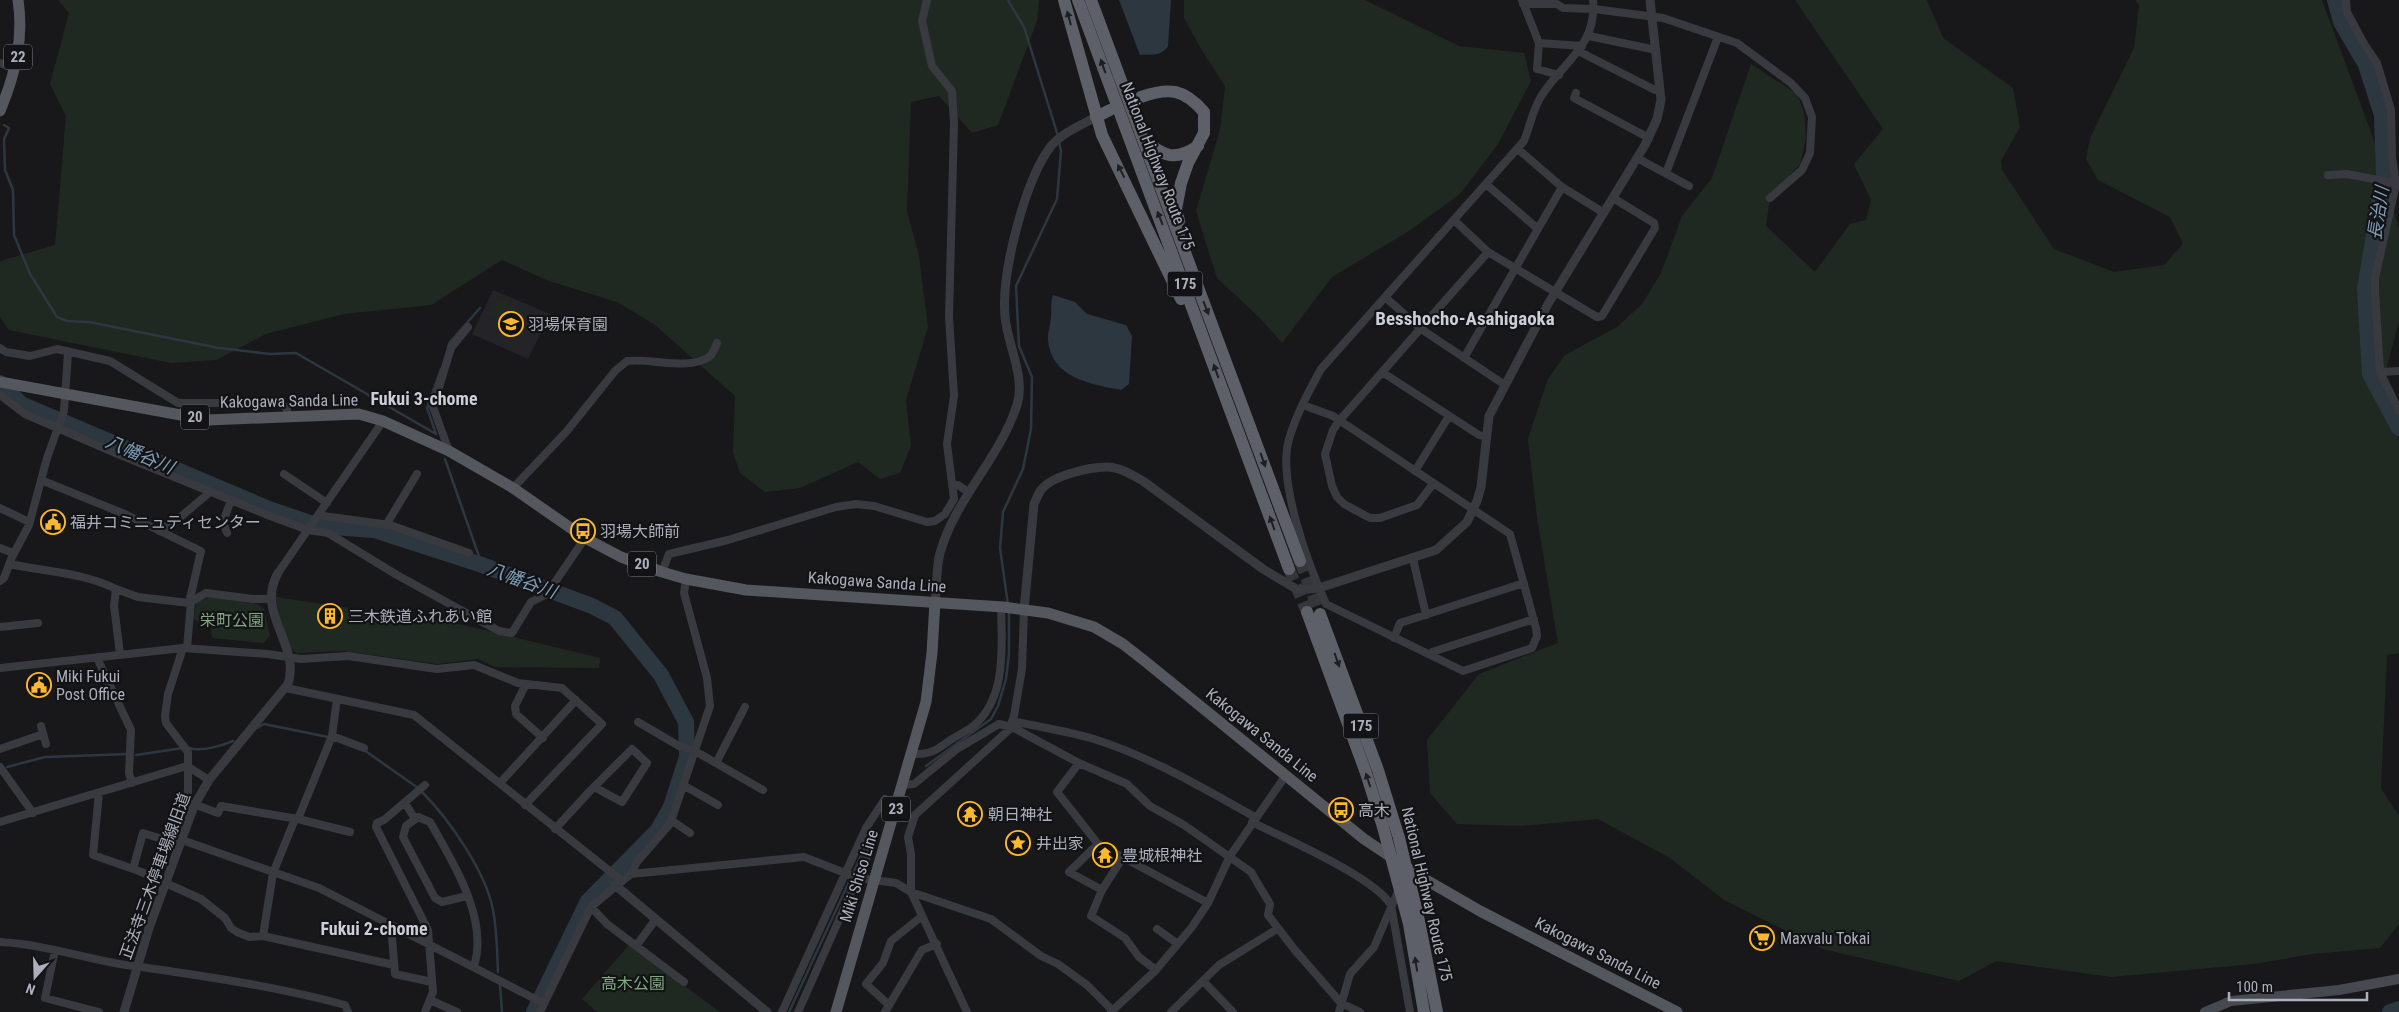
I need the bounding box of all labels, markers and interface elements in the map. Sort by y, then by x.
one-way arrow [1065,11,1073,26]
road number: 22 [4,44,32,70]
one-way arrow [1099,58,1106,73]
street label: National Highway Route 175 [1117,79,1199,253]
one-way arrow [1117,164,1125,179]
water label: 長治川 [2363,183,2393,241]
one-way arrow [1156,210,1164,225]
road number: 175 [1168,272,1202,296]
one-way arrow [1202,301,1210,315]
district label: Besshocho-Asahigaoka [1375,307,1555,330]
school or university icon: 羽場保育園 [498,311,524,337]
place label: 羽場保育園 [528,315,608,334]
one-way arrow [1212,363,1219,378]
district label: Fukui 3-chome [370,388,478,409]
street label: Kakogawa Sanda Line [220,390,358,412]
road number: 20 [181,404,209,430]
water label: 八幡谷川 [103,430,179,479]
one-way arrow [1259,453,1267,468]
public building icon: 福井コミニュティセンター [40,509,66,535]
place label: 福井コミニュティセンター [70,513,261,532]
one-way arrow [1268,515,1276,530]
bus stop icon: 羽場大師前 [570,518,596,544]
place label: 羽場大師前 [600,522,680,541]
road number: 20 [628,552,656,576]
water label: 八幡谷川 [485,558,561,603]
street label: Kakogawa Sanda Line [807,568,947,596]
building icon: 三木鉄道ふれあい館 [317,603,343,629]
place label: 三木鉄道ふれあい館 [348,607,492,626]
park label: 栄町公園 [200,611,264,630]
one-way arrow [1333,653,1341,668]
place label: Miki Fukui Post Office [56,667,125,704]
public building icon: Miki Fukui Post Office [26,672,52,698]
street label: Kakogawa Sanda Line [1202,684,1322,786]
road number: 175 [1344,714,1378,738]
one-way arrow [1364,772,1372,787]
street label: 正法寺三木停車場線旧道 [116,790,194,962]
road number: 23 [882,796,910,822]
bus stop icon: 高木 [1328,797,1354,823]
temple icon: 朝日神社 [957,801,983,827]
place label: 高木 [1358,801,1390,820]
place label: 朝日神社 [988,805,1052,824]
street label: National Highway Route 175 [1398,805,1456,983]
street label: Miki Shiso Line [836,828,882,924]
place icon: 井出家 [1005,830,1031,856]
place label: 井出家 [1036,834,1084,853]
temple icon: 豊城根神社 [1092,842,1118,868]
place label: 豊城根神社 [1122,846,1202,865]
street label: Kakogawa Sanda Line [1532,913,1664,993]
district label: Fukui 2-chome [320,918,428,939]
supermarket icon: Maxvalu Tokai [1749,925,1775,951]
place label: Maxvalu Tokai [1780,929,1870,948]
north arrow [10,952,60,1002]
one-way arrow [1411,956,1419,972]
scale bar [2229,970,2366,1002]
park label: 高木公園 [601,974,665,993]
text: 100 m [2236,978,2273,996]
text: N [24,980,37,998]

